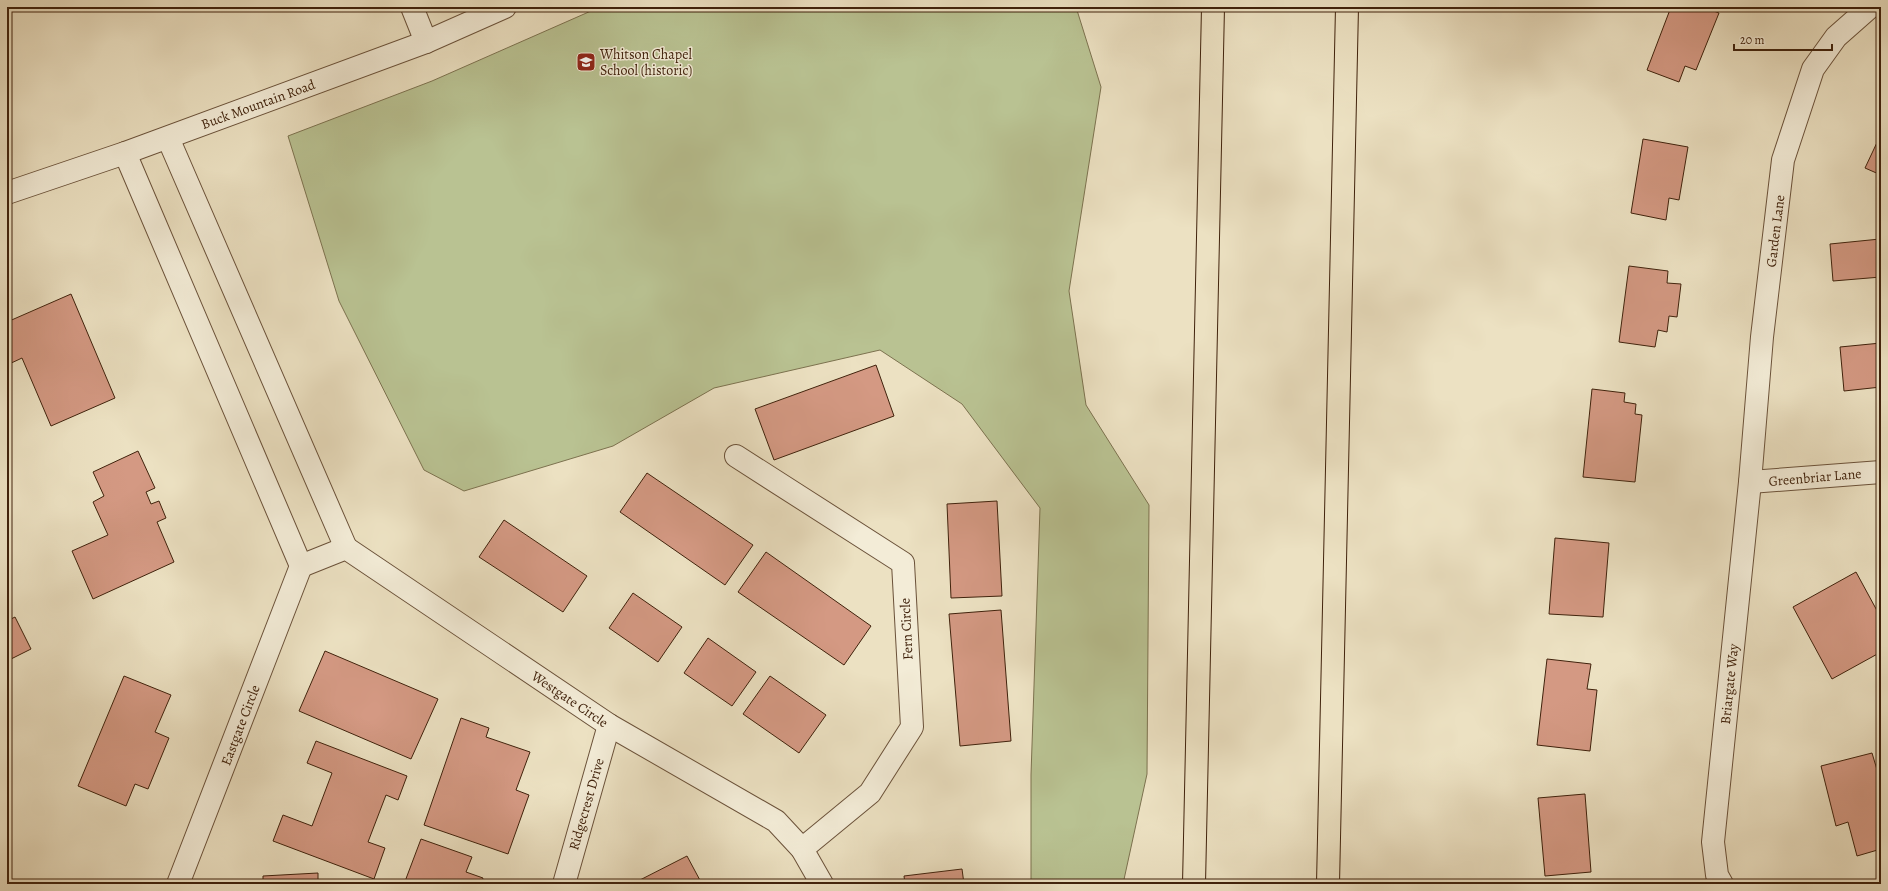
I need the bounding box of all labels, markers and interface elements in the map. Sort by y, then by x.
scale bar [1734,26,1832,52]
text: 20 m [1740,32,1764,48]
place label: Whitson Chapel School (historic) [599,45,692,80]
school or university icon: Whitson Chapel School (historic) [575,51,597,73]
street label: Buck Mountain Road [199,75,318,134]
street label: Garden Lane [1762,194,1789,268]
street label: Greenbriar Lane [1768,464,1862,491]
street label: Fern Circle [895,598,918,660]
street label: Briargate Way [1716,642,1743,725]
street label: Westgate Circle [527,666,612,732]
street label: Eastgate Circle [216,682,265,768]
street label: Ridgecrest Drive [564,756,609,852]

